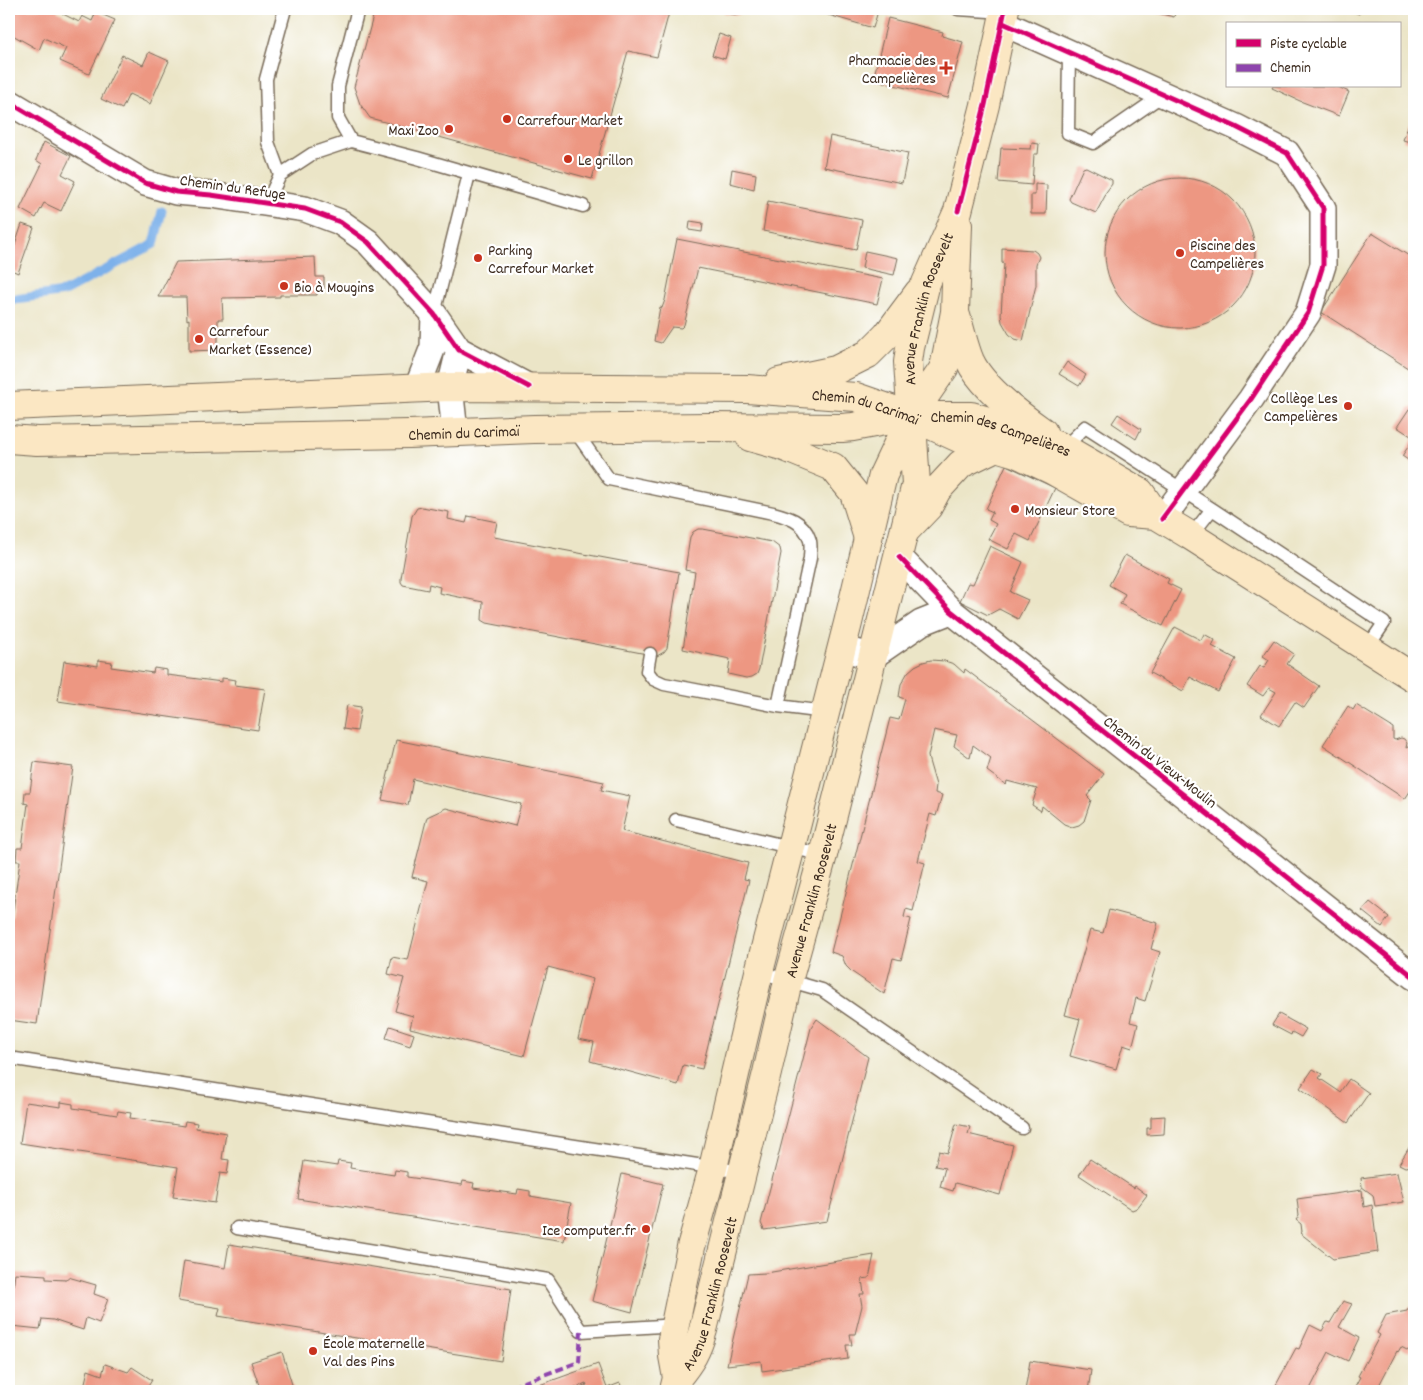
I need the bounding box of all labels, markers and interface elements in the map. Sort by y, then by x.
legend [1226,22,1400,88]
text: Piste cyclable [1270,34,1347,56]
place label: Pharmacie des Campelières [848,50,936,91]
text: Chemin [1270,58,1311,80]
marker: Pharmacie des Campelières [940,62,952,74]
place label: Carrefour Market [517,110,623,133]
marker: Carrefour Market [501,113,513,125]
place label: Maxi Zoo [388,120,439,143]
marker: Maxi Zoo [443,123,455,135]
place label: Le grillon [578,150,633,173]
marker: Le grillon [562,153,574,165]
street label: Chemin du Refuge [178,170,287,207]
street label: Avenue Franklin Roosevelt [899,229,961,386]
place label: Piscine des Campelières [1190,235,1264,276]
place label: Parking Carrefour Market [488,240,594,281]
marker: Piscine des Campelières [1174,247,1186,259]
marker: Parking Carrefour Market [472,252,484,264]
place label: Bio à Mougins [294,277,375,300]
marker: Bio à Mougins [278,280,290,292]
place label: Carrefour Market (Essence) [209,321,312,362]
marker: Carrefour Market (Essence) [193,333,205,345]
street label: Chemin du Carimaï [811,385,924,433]
place label: Collège Les Campelières [1264,388,1338,429]
marker: Collège Les Campelières [1342,400,1354,412]
street label: Chemin des Campelières [930,407,1075,464]
street label: Chemin du Carimaï [408,421,521,448]
place label: Monsieur Store [1025,500,1115,523]
marker: Monsieur Store [1009,503,1021,515]
street label: Chemin du Vieux-Moulin [1098,711,1221,815]
street label: Avenue Franklin Roosevelt [780,821,845,981]
street label: Avenue Franklin Roosevelt [677,1215,745,1376]
place label: Ice computer.fr [542,1220,636,1243]
marker: Ice computer.fr [640,1223,652,1235]
place label: École maternelle Val des Pins [323,1333,425,1374]
marker: École maternelle Val des Pins [307,1345,319,1357]

